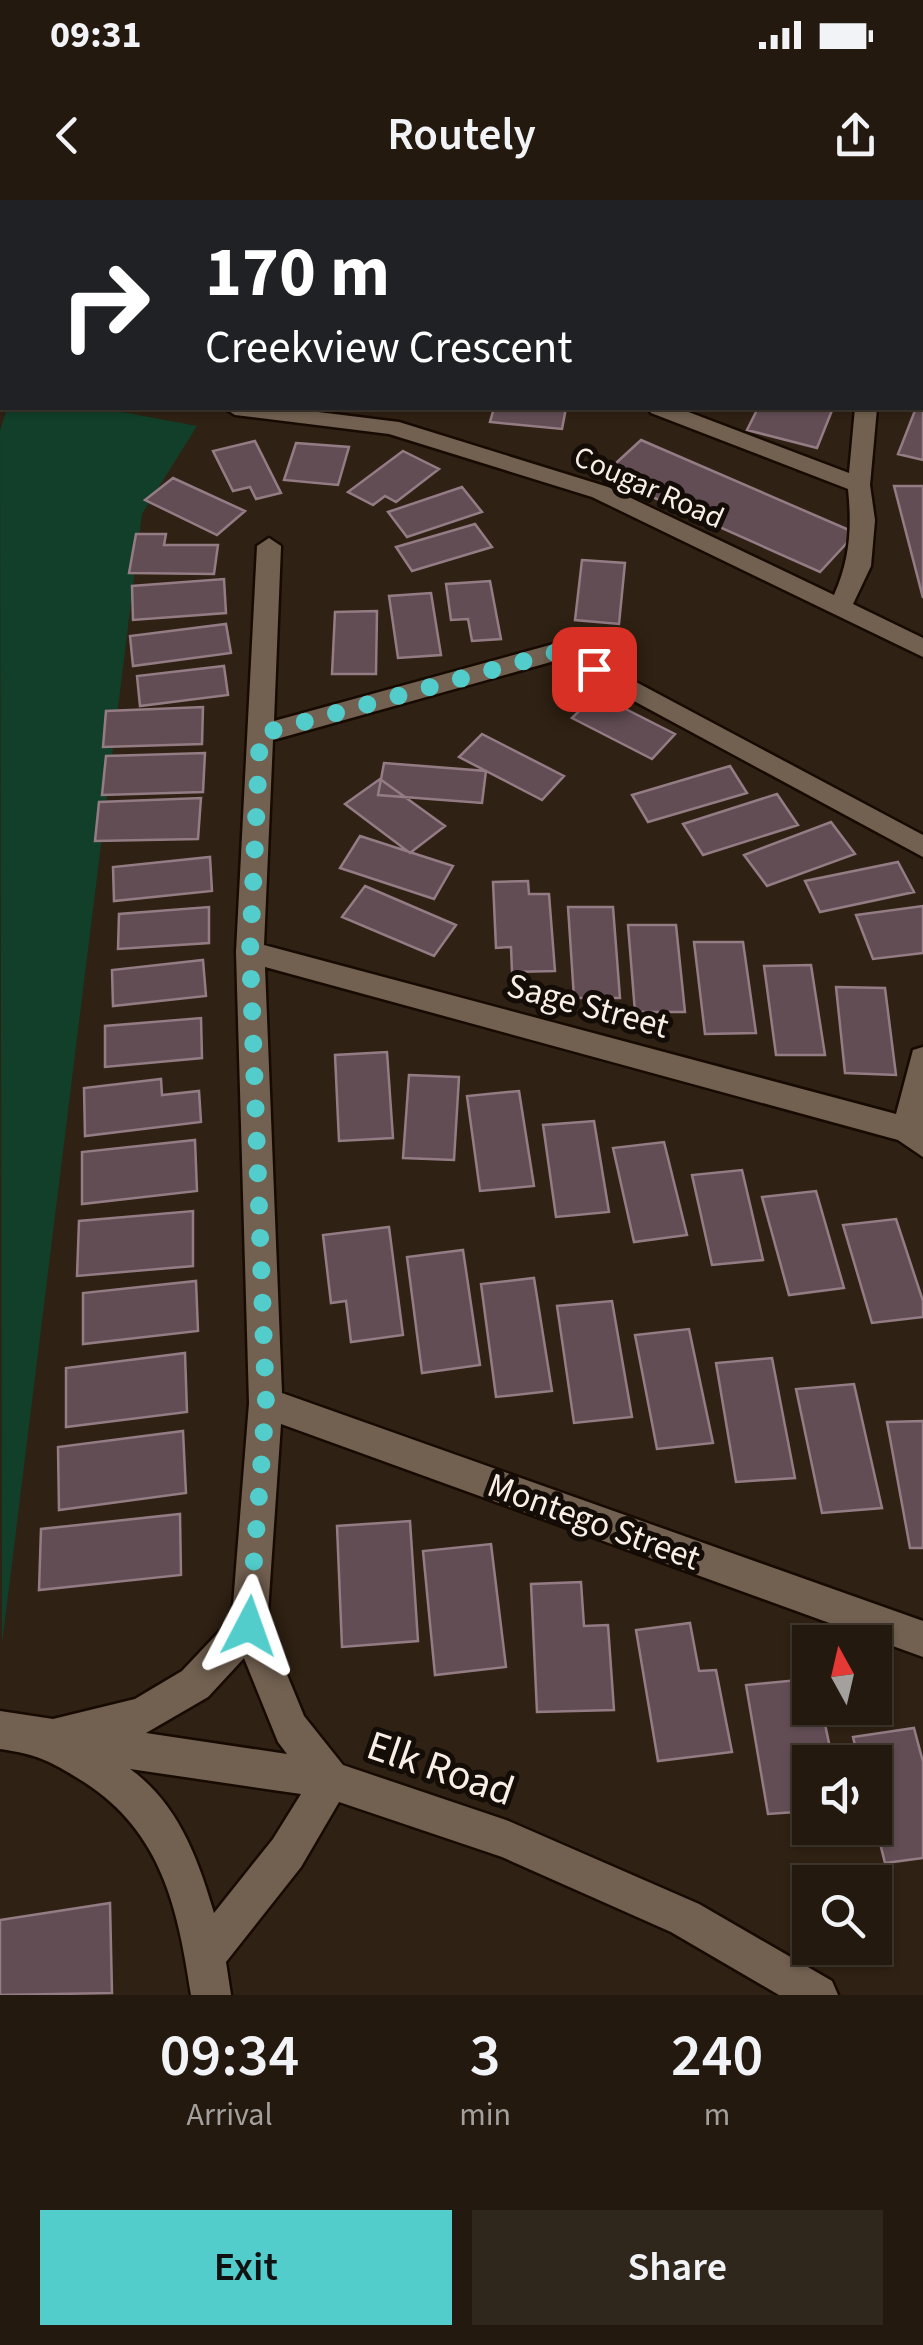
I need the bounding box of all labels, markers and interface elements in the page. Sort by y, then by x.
text: 09:31 [50,8,142,62]
text: Routely [387,103,536,167]
icon: back [40,108,95,163]
icon: share [828,108,883,163]
text: 170 m [205,223,390,323]
icon: right [40,240,170,370]
text: Creekview Crescent [205,316,573,380]
street label: Cougar Road [567,435,731,540]
pin [552,627,637,712]
icon: arrive [567,642,622,697]
street label: Sage Street [501,960,674,1052]
street label: Montego Street [480,1460,707,1584]
position arrow [197,1574,301,1678]
north arrow [792,1625,892,1725]
map controls [792,1625,892,1965]
street label: Elk Road [359,1716,522,1822]
button: sound [792,1745,892,1845]
button: search [792,1865,892,1965]
text: 09:34 [160,2014,299,2099]
text: 3 [470,2014,501,2099]
text: 240 [671,2014,763,2099]
text: Arrival [187,2092,273,2138]
text: min [459,2092,511,2138]
text: m [704,2092,730,2138]
button: Exit [40,2210,452,2325]
button: Share [472,2210,883,2325]

